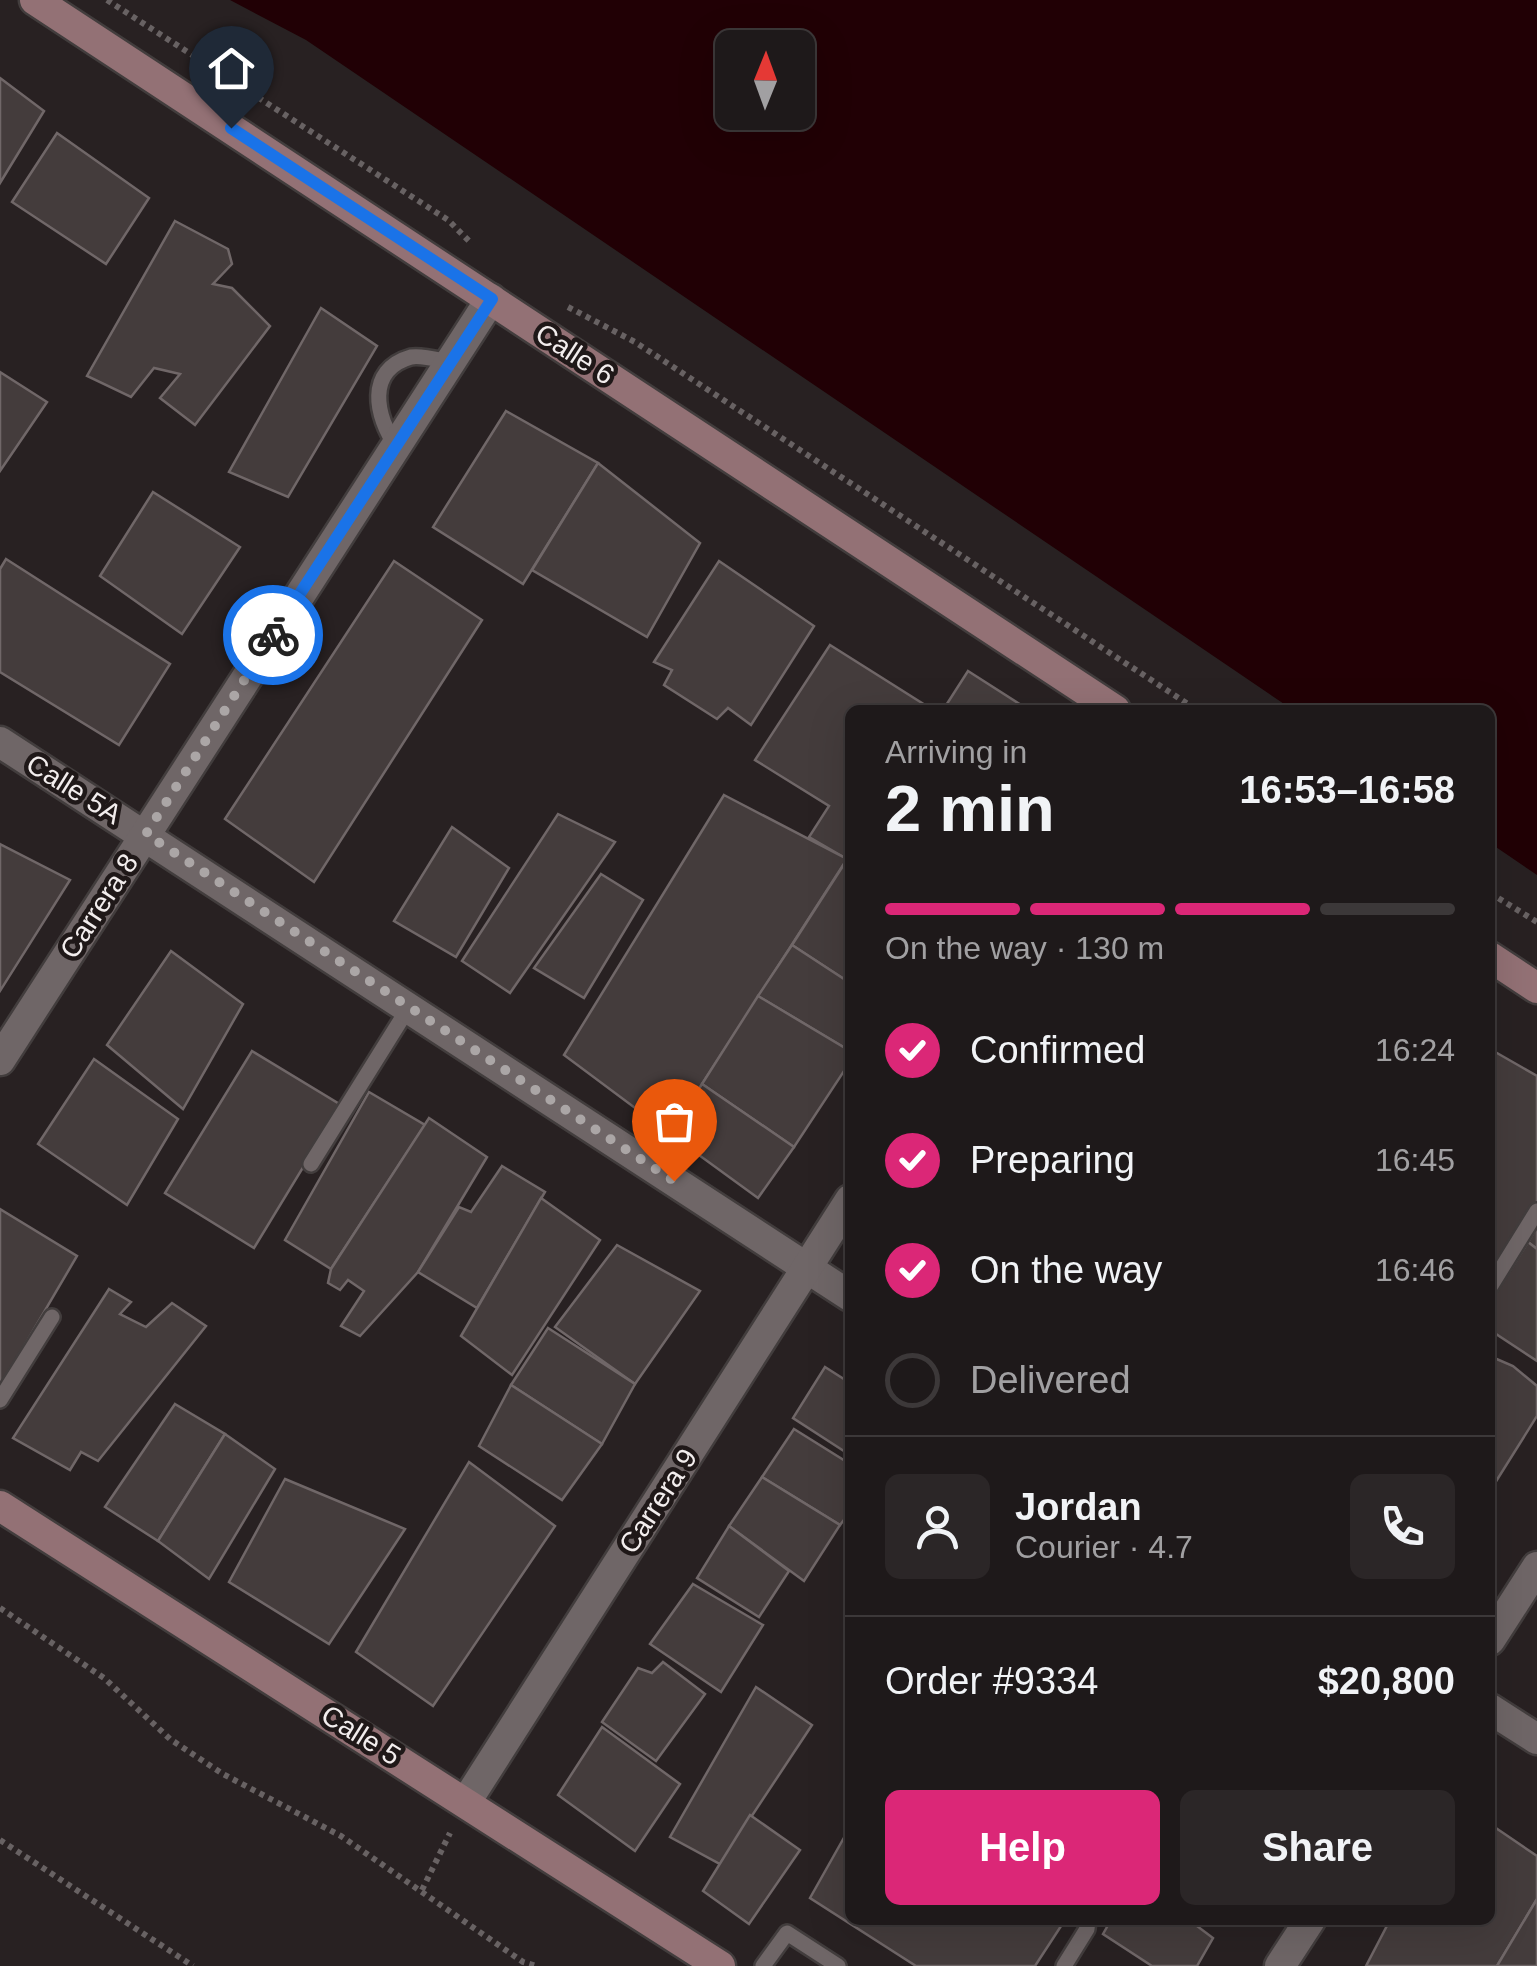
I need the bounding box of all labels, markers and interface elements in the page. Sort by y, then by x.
pin [189,26,274,129]
north arrow [715,30,815,130]
map controls [715,30,815,130]
icon: home [204,41,259,96]
street label: Calle 6 [530,317,620,391]
courier [223,585,323,685]
icon: bike [246,608,301,663]
text: Arriving in [885,734,1027,770]
street label: Calle 5A [21,748,127,830]
text: 16:53–16:58 [1239,769,1455,811]
text: 2 min [885,772,1055,845]
street label: Carrera 8 [54,848,144,964]
text: On the way · 130 m [885,930,1164,966]
icon: check [885,1023,940,1078]
text: Confirmed [970,1029,1145,1071]
text: 16:24 [1375,1032,1455,1068]
pin [632,1079,717,1182]
icon: bag [647,1094,702,1149]
icon: check [885,1133,940,1188]
text: Preparing [970,1139,1135,1181]
text: 16:45 [1375,1142,1455,1178]
icon: check [885,1243,940,1298]
text: On the way [970,1249,1162,1291]
text: 16:46 [1375,1252,1455,1288]
text: Delivered [970,1359,1131,1401]
street label: Carrera 9 [613,1443,703,1559]
button: person [885,1474,990,1579]
button: phone [1350,1474,1455,1579]
text: Jordan [1015,1486,1142,1528]
text: Courier · 4.7 [1015,1529,1193,1565]
text: Order #9334 [885,1660,1098,1702]
text: $20,800 [1318,1660,1455,1702]
street label: Calle 5 [316,1699,406,1771]
button: Help [885,1790,1160,1905]
button: Share [1180,1790,1455,1905]

